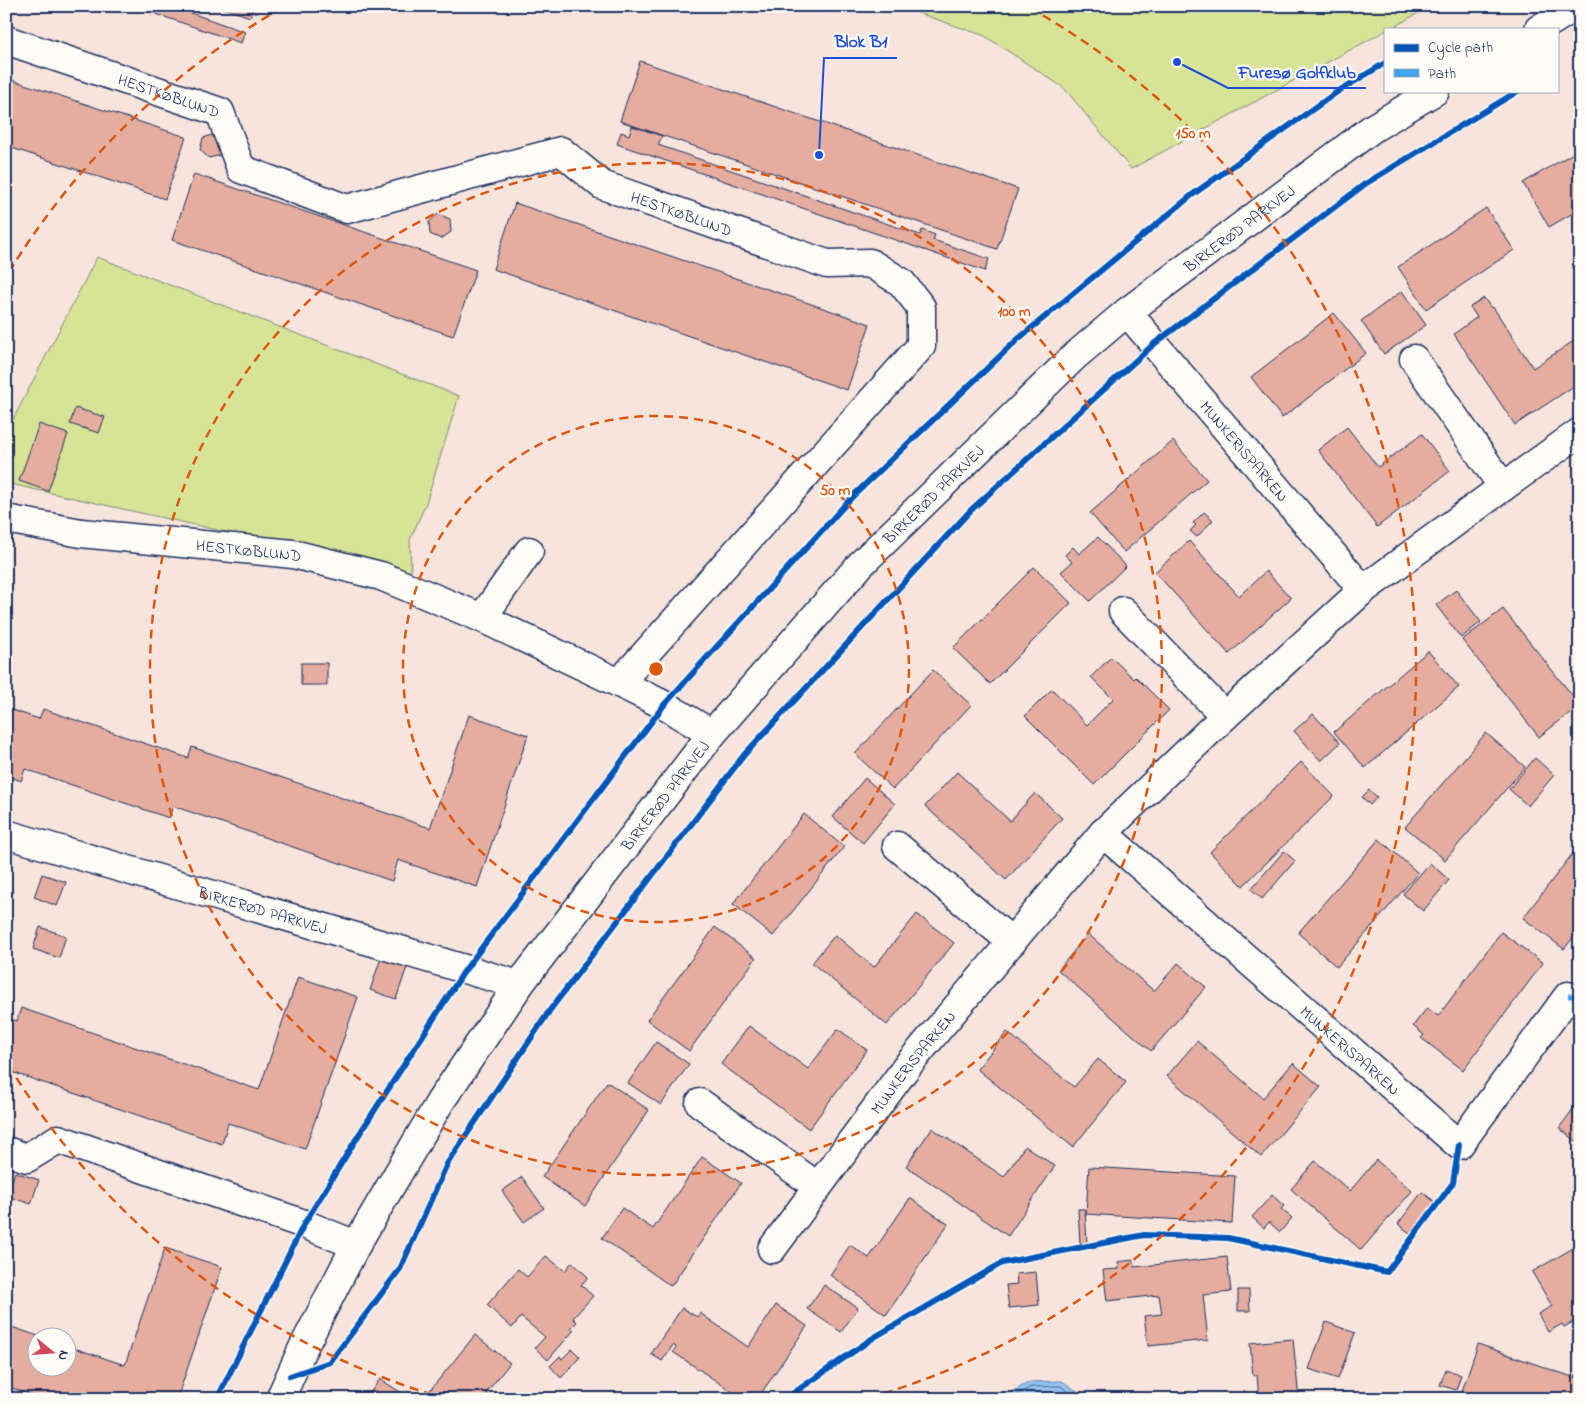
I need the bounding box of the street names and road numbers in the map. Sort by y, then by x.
street label: HESTKØBLUND [114,68,223,125]
street label: BIRKERØD PARKVEJ [1179,180,1301,280]
street label: HESTKØBLUND [627,186,735,244]
street label: MUNKERISPARKEN [1193,396,1293,508]
street label: BIRKERØD PARKVEJ [877,440,991,551]
street label: HESTKØBLUND [195,534,304,570]
street label: BIRKERØD PARKVEJ [615,736,717,858]
street label: BIRKERØD PARKVEJ [194,881,330,942]
street label: MUNKERISPARKEN [1294,1001,1405,1102]
street label: MUNKERISPARKEN [865,1006,963,1120]

